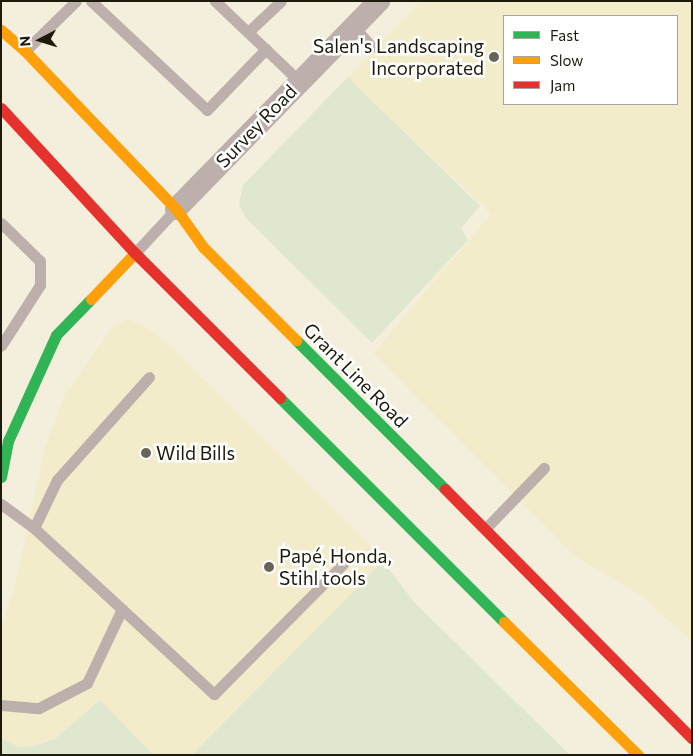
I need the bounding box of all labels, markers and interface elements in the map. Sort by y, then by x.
north arrow [15,15,65,65]
legend [503,15,678,105]
text: Fast [550,26,579,44]
text: N [16,35,33,47]
place label: Salen's Landscaping Incorporated [313,35,484,79]
marker: Salen's Landscaping Incorporated [488,51,500,63]
text: Slow [550,51,583,69]
text: Jam [550,76,575,94]
street label: Survey Road [211,80,301,172]
street label: Grant Line Road [299,318,413,432]
place label: Wild Bills [156,442,235,464]
marker: Wild Bills [140,447,152,459]
place label: Papé, Honda, Stihl tools [279,545,392,589]
marker: Papé, Honda, Stihl tools [263,561,275,573]

